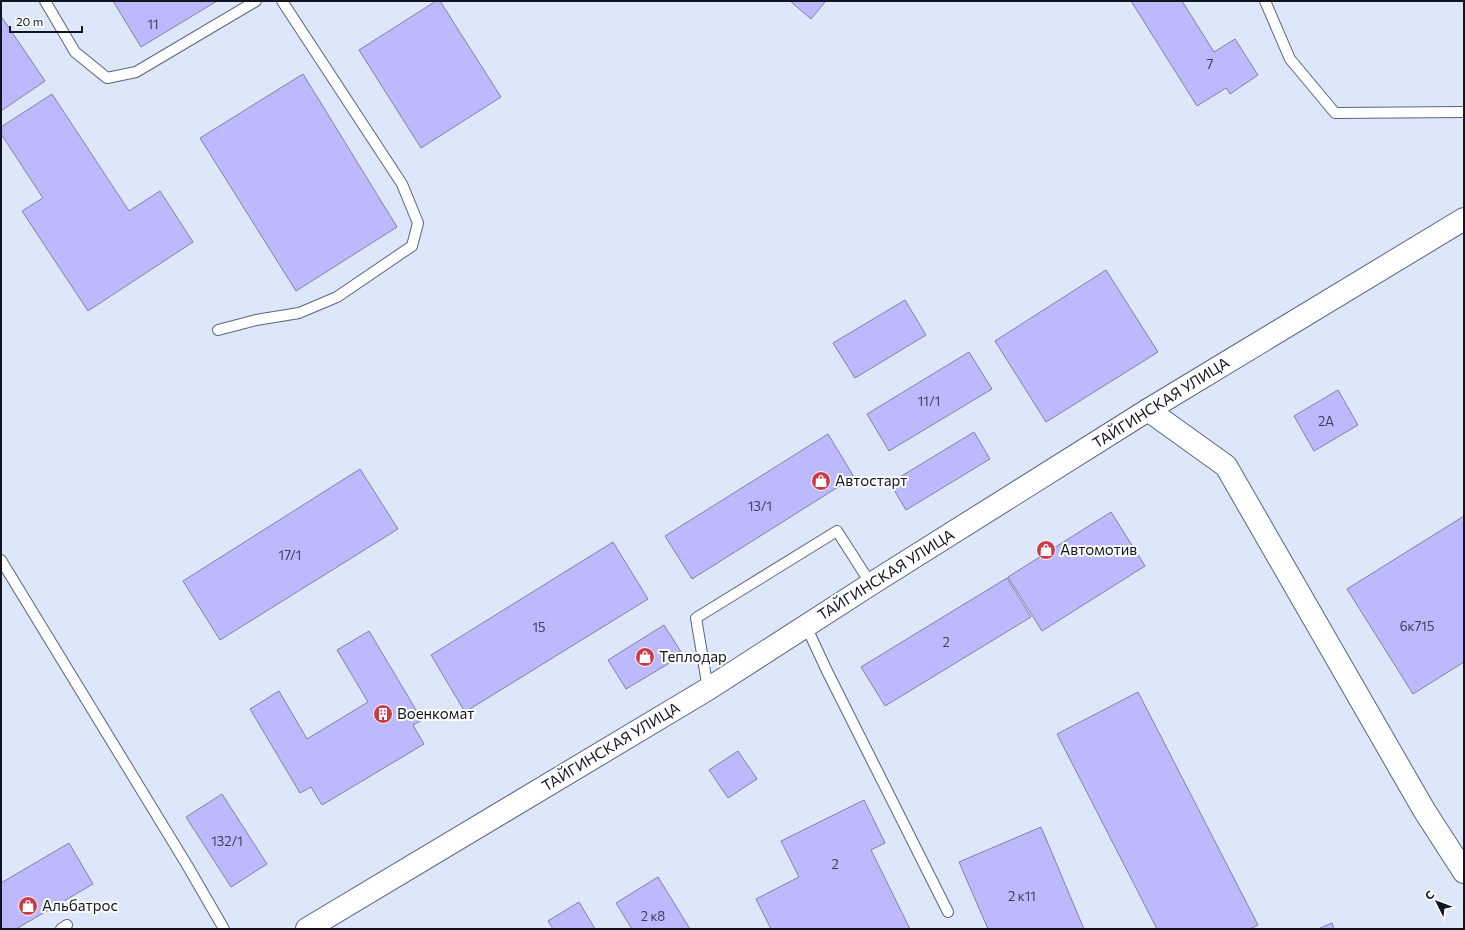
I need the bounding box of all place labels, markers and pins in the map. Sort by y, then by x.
shop icon: Автостарт [810,470,832,492]
place label: Автостарт [835,471,907,489]
shop icon: Автомотив [1035,539,1057,561]
place label: Автомотив [1060,540,1137,558]
shop icon: Теплодар [634,646,656,668]
place label: Теплодар [659,647,727,665]
building icon: Военкомат [372,703,394,725]
place label: Военкомат [397,704,474,722]
shop icon: Альбатрос [17,895,39,917]
place label: Альбатрос [42,896,118,914]

